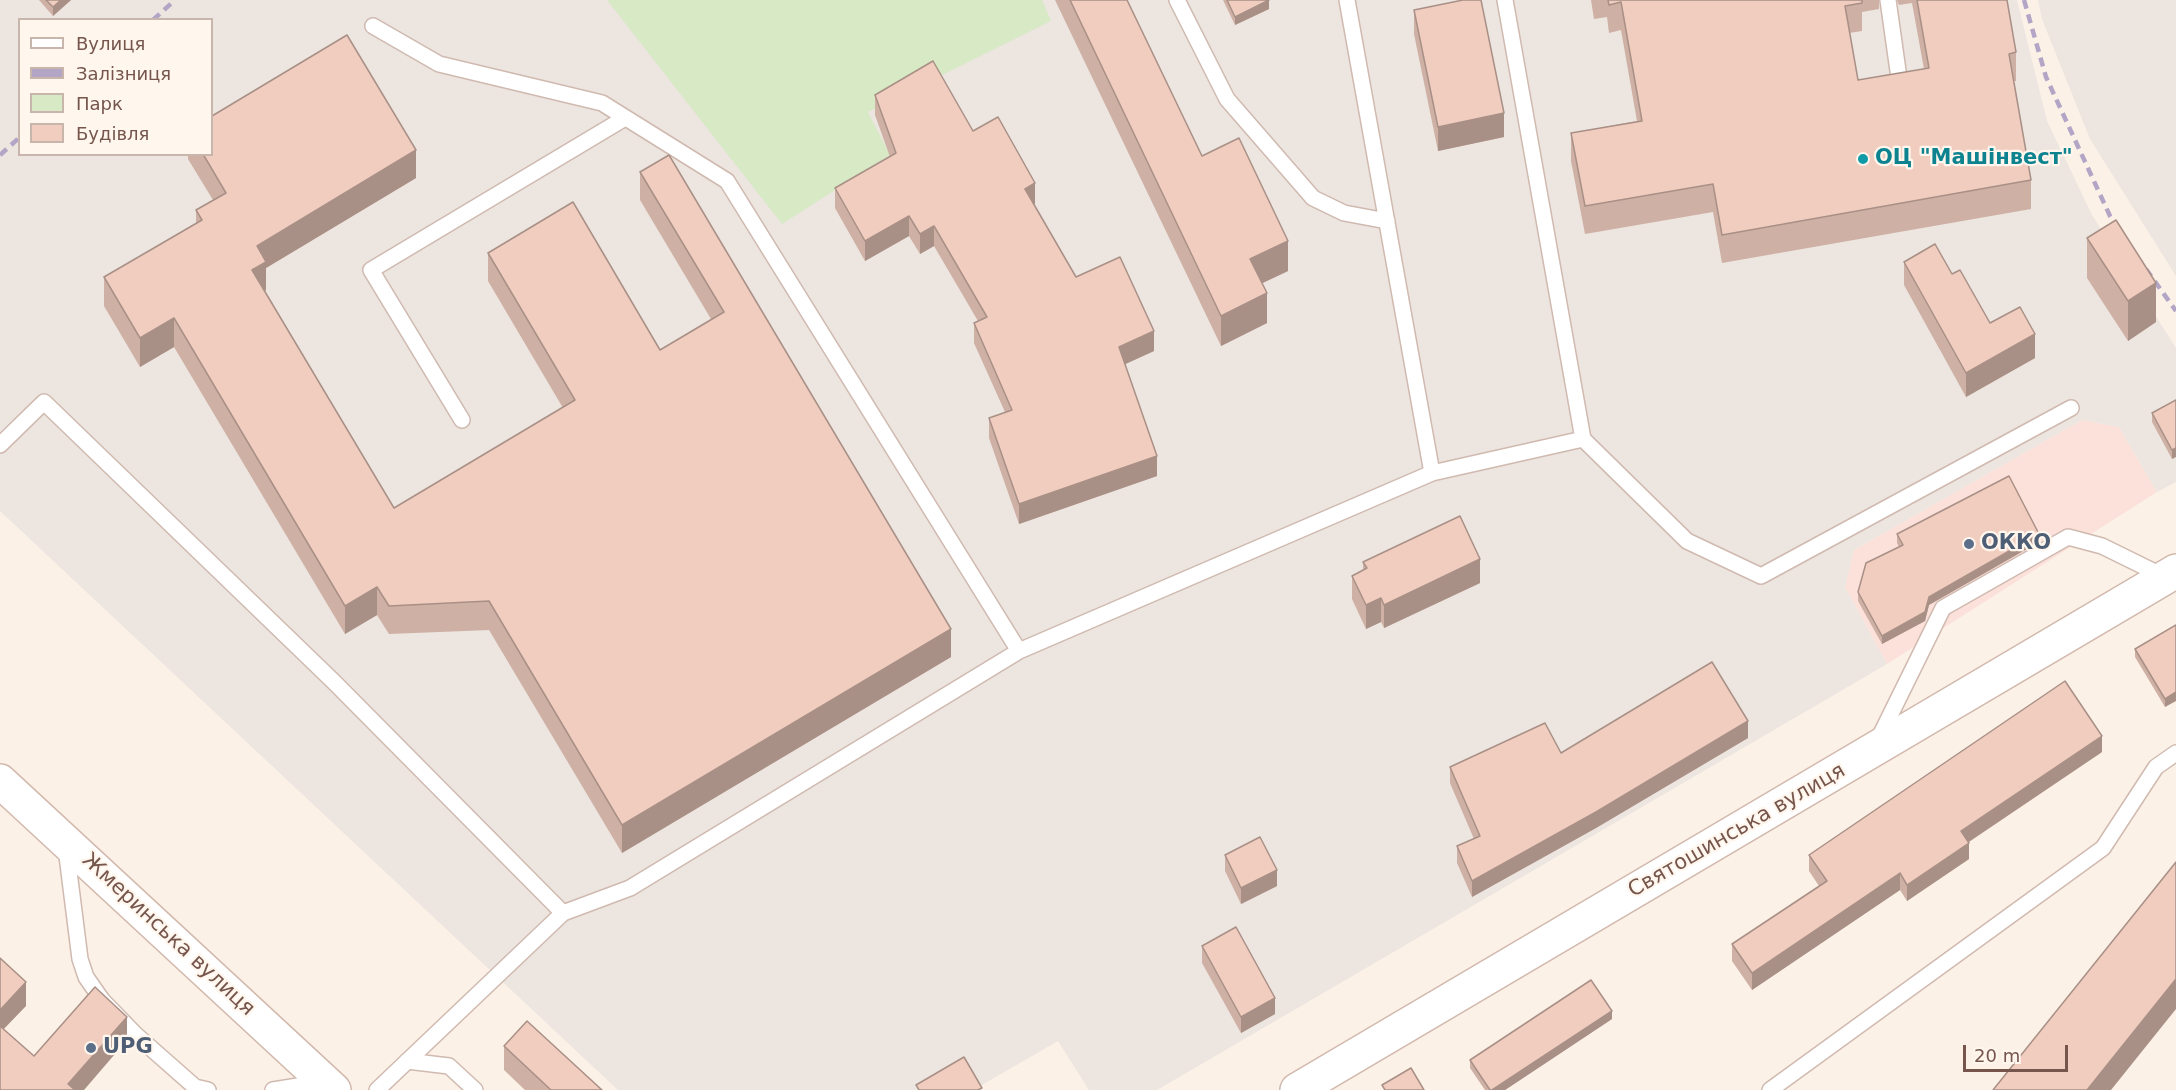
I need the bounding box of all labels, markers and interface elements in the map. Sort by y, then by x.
legend [18,18,213,156]
text: Вулиця [76,33,145,54]
text: Залізниця [76,63,171,84]
text: Парк [76,93,123,114]
text: Будівля [76,123,149,144]
place label: ОЦ "Машінвест" [1875,146,2073,172]
marker: ОЦ "Машінвест" [1856,152,1870,166]
place label: ОККО [1981,531,2051,557]
marker: ОККО [1962,537,1976,551]
street label: Святошинська вулиця [1624,759,1850,903]
street label: Жмеринська вулиця [76,848,260,1022]
scale bar [1966,1033,2071,1071]
place label: UPG [103,1035,153,1061]
marker: UPG [84,1041,98,1055]
text: 20 m [1974,1045,2020,1066]

